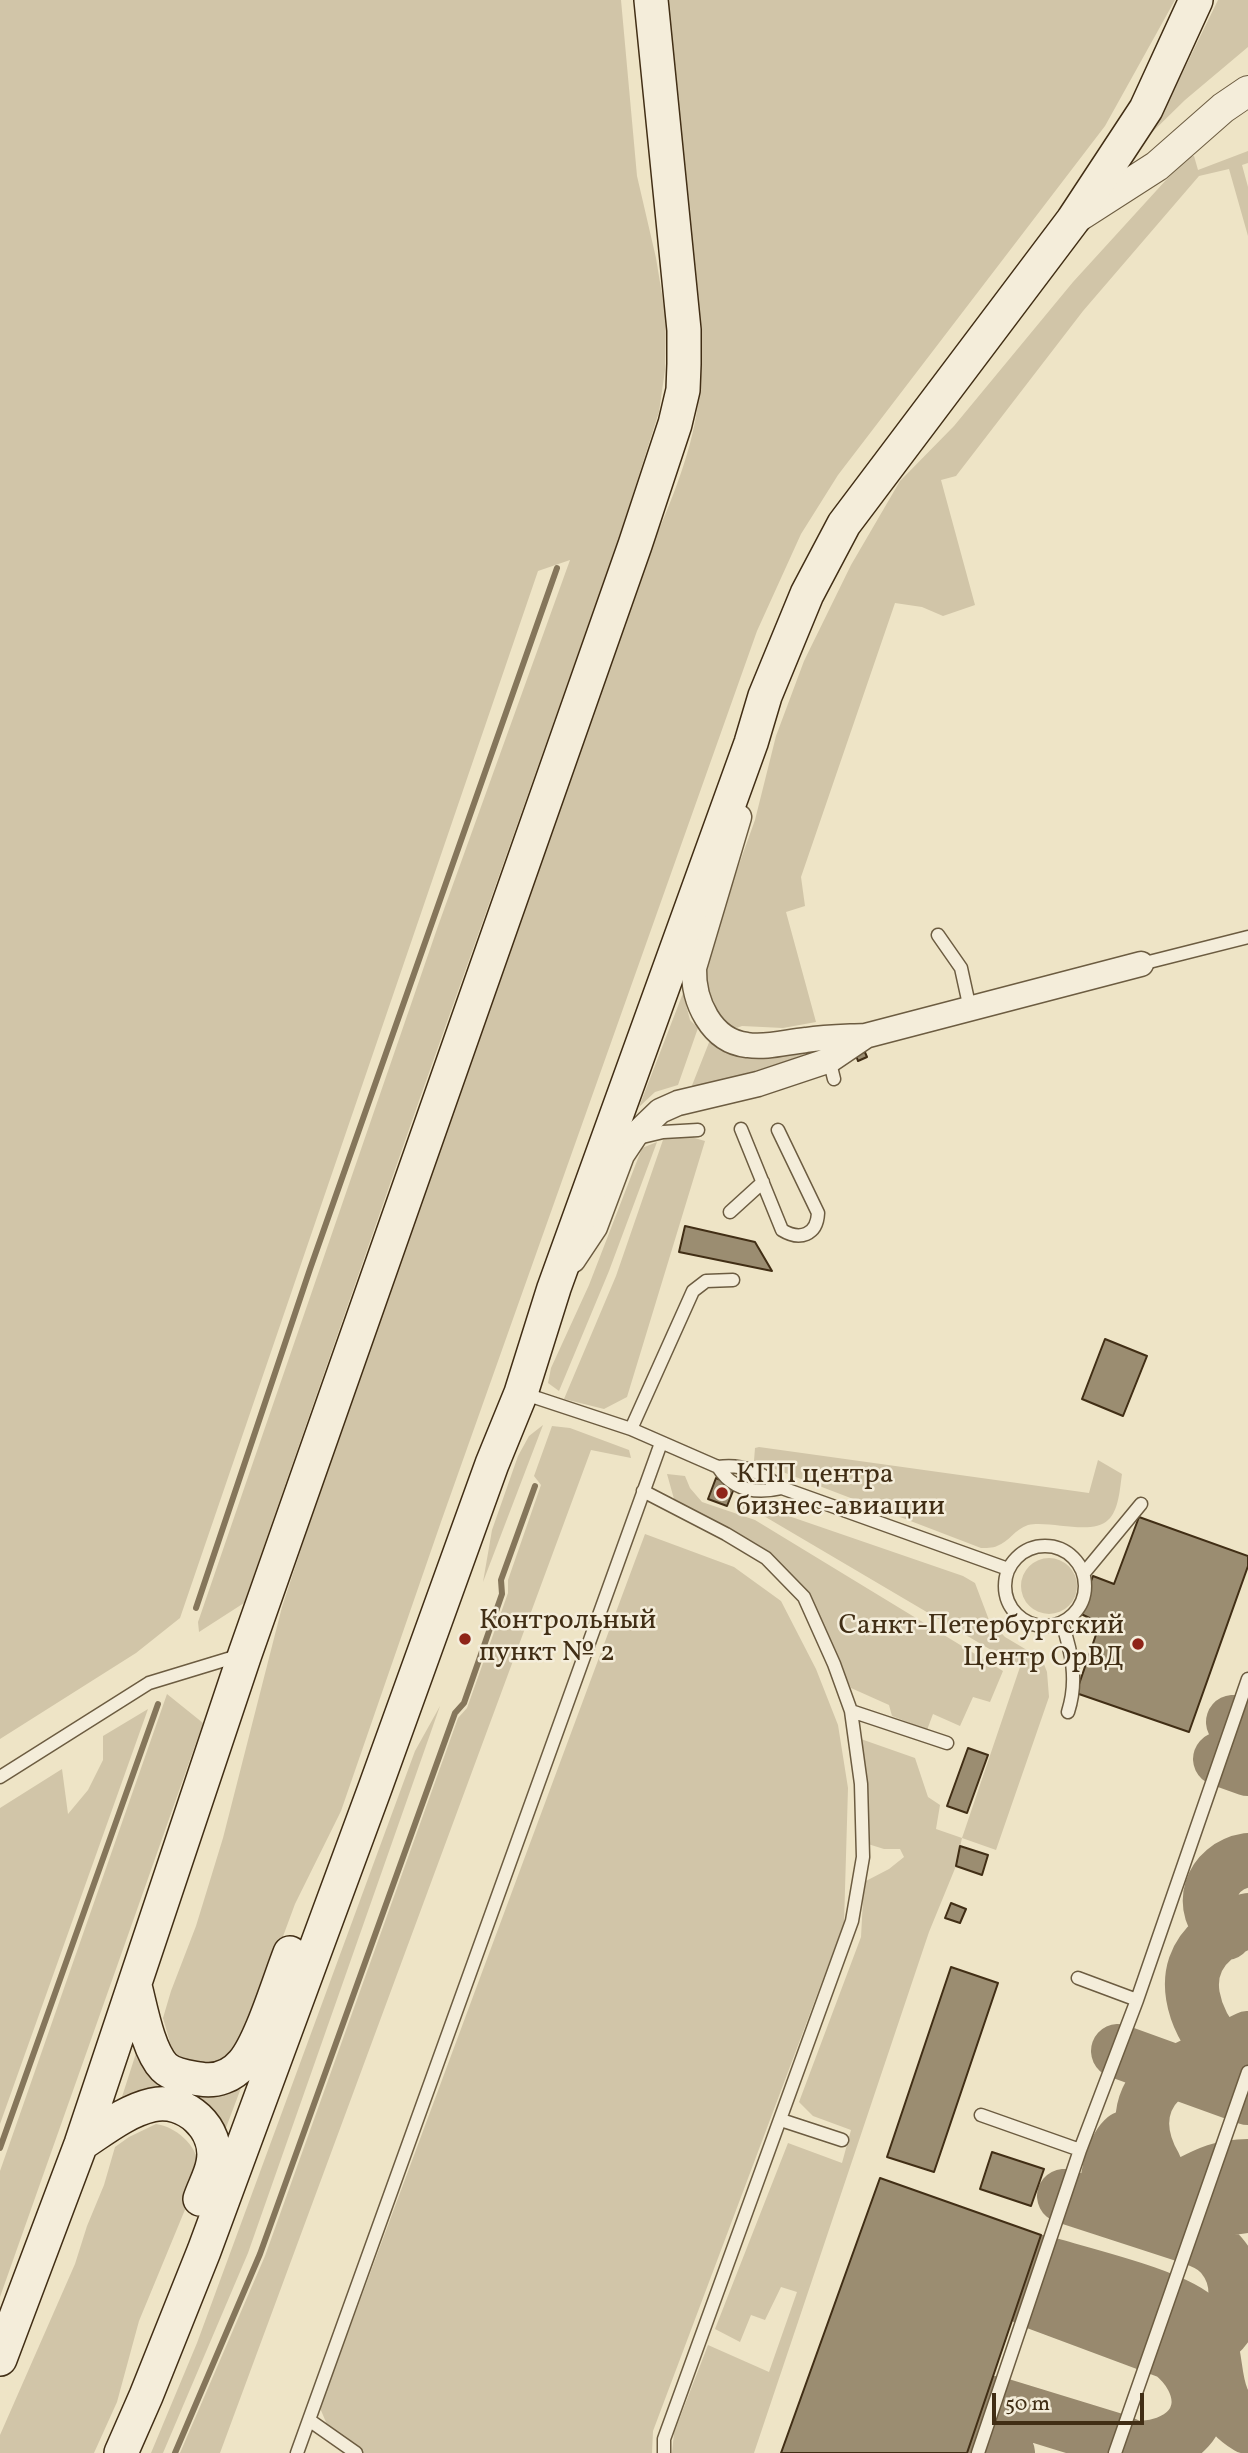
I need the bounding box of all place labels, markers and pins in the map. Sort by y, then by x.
place label: КПП центра бизнес-авиации [736,1460,945,1526]
marker: КПП центра бизнес-авиации [714,1485,730,1501]
place label: Контрольный пункт № 2 [479,1606,656,1672]
place label: Санкт-Петербургский Центр ОрВД [838,1611,1124,1677]
marker: Контрольный пункт № 2 [457,1631,473,1647]
marker: Санкт-Петербургский Центр ОрВД [1130,1636,1146,1652]

